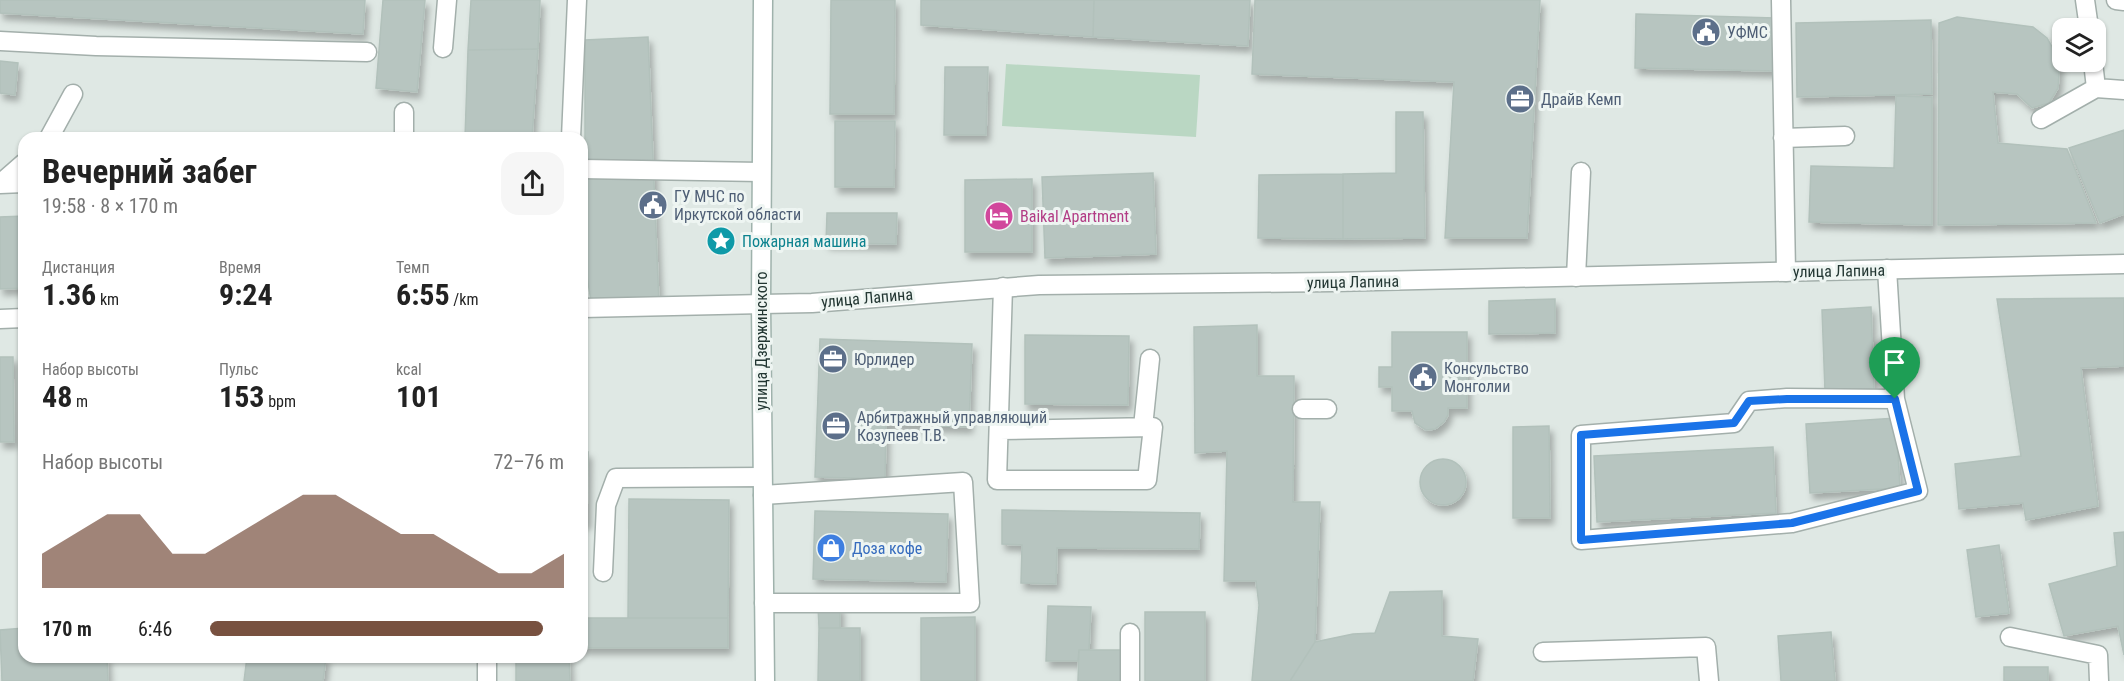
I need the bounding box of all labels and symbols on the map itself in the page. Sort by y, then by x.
public building icon: УФМС [1690,16,1722,48]
place label: УФМС [1727,23,1768,42]
office icon: Драйв Кемп [1504,83,1536,115]
place label: Драйв Кемп [1541,90,1622,109]
place label: ГУ МЧС по Иркутской области [674,187,801,224]
public building icon: ГУ МЧС по Иркутской области [637,189,669,221]
hotel icon: Baikal Apartment [983,200,1015,232]
place label: Baikal Apartment [1020,207,1129,226]
place icon: Пожарная машина [705,225,737,257]
place label: Пожарная машина [742,232,866,251]
street label: улица Лапина [1793,261,1885,281]
street label: улица Дзержинского [752,271,771,411]
street label: улица Лапина [1307,272,1399,292]
street label: улица Лапина [820,285,914,311]
pin [1869,337,1920,399]
office icon: Юрлидер [817,343,849,375]
place label: Юрлидер [854,350,914,369]
place label: Консульство Монголии [1444,359,1529,396]
public building icon: Консульство Монголии [1407,361,1439,393]
place label: Арбитражный управляющий Козупеев Т.В. [857,408,1047,445]
office icon: Арбитражный управляющий Козупеев Т.В. [820,410,852,442]
shop icon: Доза кофе [815,532,847,564]
place label: Доза кофе [852,539,922,558]

